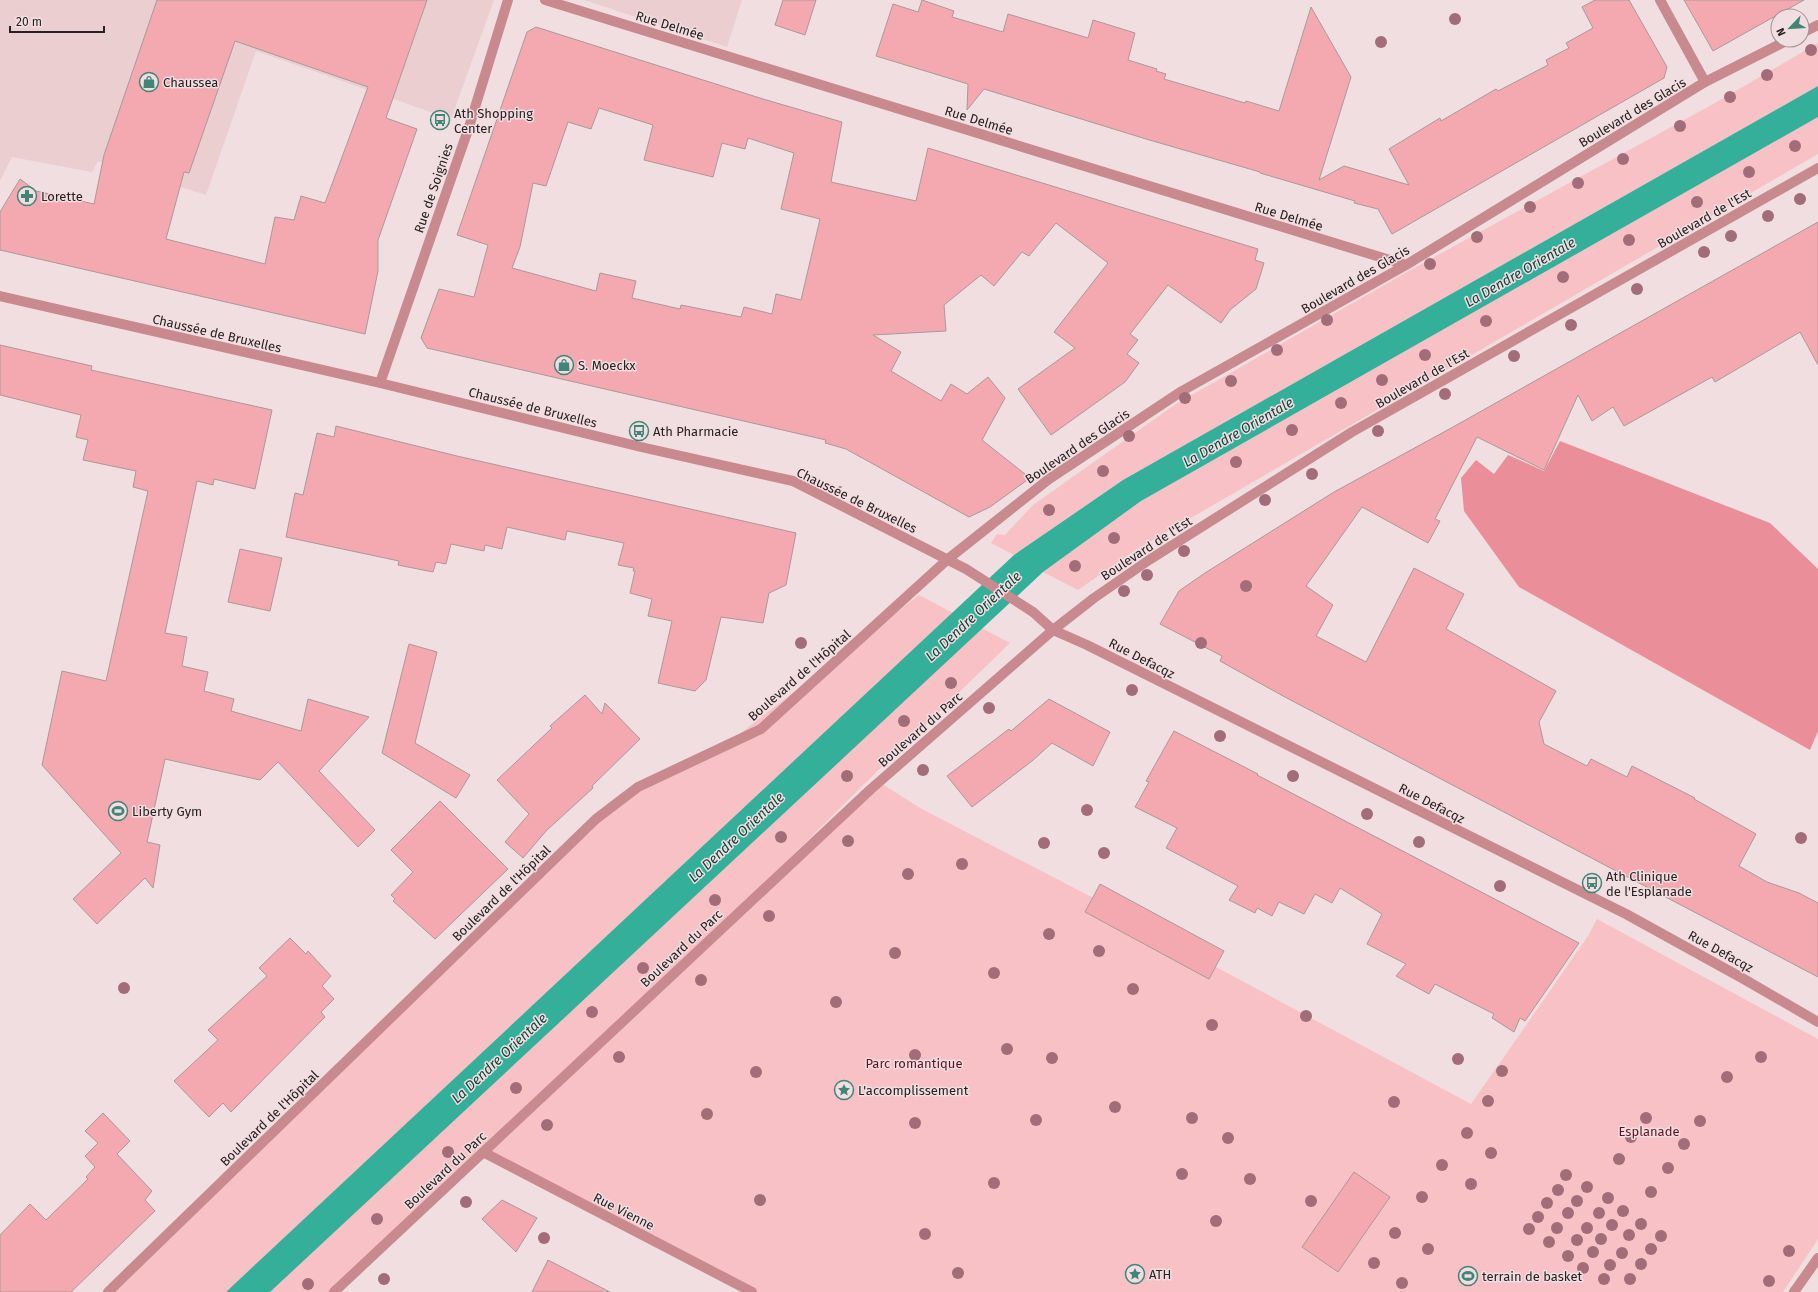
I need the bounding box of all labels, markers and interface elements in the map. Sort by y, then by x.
scale bar [10,8,104,34]
street label: Rue Delmée [634,8,706,43]
north arrow [1770,8,1810,48]
text: 20 m [16,15,42,29]
text: N [1774,26,1789,38]
shop icon: Chaussea [138,71,160,93]
place label: Chaussea [163,75,218,90]
street label: Boulevard des Glacis [1576,75,1689,150]
street label: Rue Delmée [943,103,1015,138]
place label: Ath Shopping Center [454,106,533,136]
bus stop icon: Ath Shopping Center [429,109,451,131]
street label: Rue de Soignies [411,141,456,235]
pharmacy icon: Lorette [16,185,38,207]
street label: Boulevard de l'Est [1655,185,1754,251]
place label: Lorette [41,189,83,204]
street label: Rue Delmée [1253,199,1325,234]
water label: La Dendre Orientale [1462,234,1578,311]
street label: Boulevard des Glacis [1299,242,1412,317]
street label: Chaussée de Bruxelles [151,311,283,356]
street label: Boulevard de l'Est [1373,345,1472,411]
shop icon: S. Moeckx [553,354,575,376]
place label: S. Moeckx [578,358,636,373]
street label: Chaussée de Bruxelles [467,384,599,431]
water label: La Dendre Orientale [1180,394,1296,471]
street label: Boulevard des Glacis [1022,406,1132,487]
bus stop icon: Ath Pharmacie [628,420,650,442]
place label: Ath Pharmacie [653,424,738,439]
street label: Chaussée de Bruxelles [794,465,919,536]
street label: Boulevard de l'Est [1098,513,1195,583]
water label: La Dendre Orientale [922,568,1025,665]
street label: Boulevard de l'Hôpital [745,627,854,724]
street label: Rue Defacqz [1106,635,1178,682]
street label: Boulevard du Parc [875,689,965,770]
street label: Rue Defacqz [1396,780,1468,827]
water label: La Dendre Orientale [685,789,788,886]
sports icon: Liberty Gym [107,800,129,822]
place label: Liberty Gym [132,804,202,819]
street label: Boulevard de l'Hôpital [449,842,554,944]
place label: Ath Clinique de l'Esplanade [1606,869,1692,899]
bus stop icon: Ath Clinique de l'Esplanade [1581,872,1603,894]
street label: Boulevard du Parc [637,907,725,990]
street label: Rue Defacqz [1686,927,1756,976]
water label: La Dendre Orientale [448,1010,551,1107]
park label: Parc romantique [865,1056,963,1071]
street label: Boulevard de l'Hôpital [217,1067,322,1169]
place icon: L'accomplissement [833,1079,855,1101]
place label: L'accomplissement [858,1083,969,1098]
park label: Esplanade [1618,1124,1680,1139]
street label: Boulevard du Parc [401,1129,489,1212]
street label: Rue Vienne [591,1190,657,1233]
place icon: ATH [1124,1263,1146,1285]
sports icon: terrain de basket [1457,1265,1479,1287]
place label: ATH [1149,1267,1171,1282]
place label: terrain de basket [1482,1269,1582,1284]

